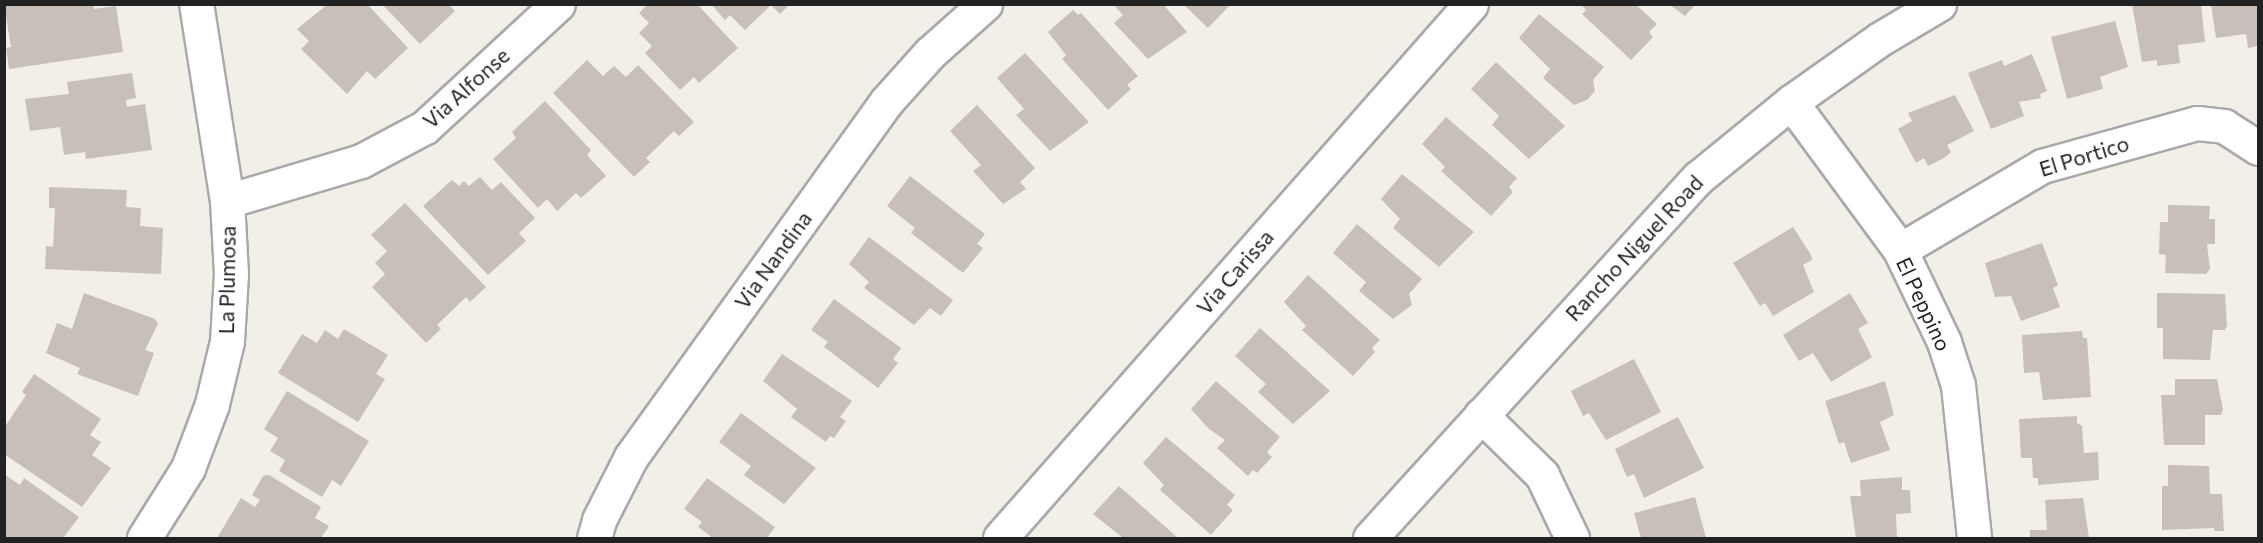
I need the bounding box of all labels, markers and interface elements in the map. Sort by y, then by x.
street label: Via Alfonse [418,43,514,133]
street label: El Portico [2036,130,2132,182]
street label: Rancho Niguel Road [1560,170,1708,326]
street label: Via Nandina [729,206,817,314]
street label: Via Carissa [1191,224,1279,320]
street label: La Plumosa [213,226,241,334]
street label: El Peppino [1891,253,1957,355]

